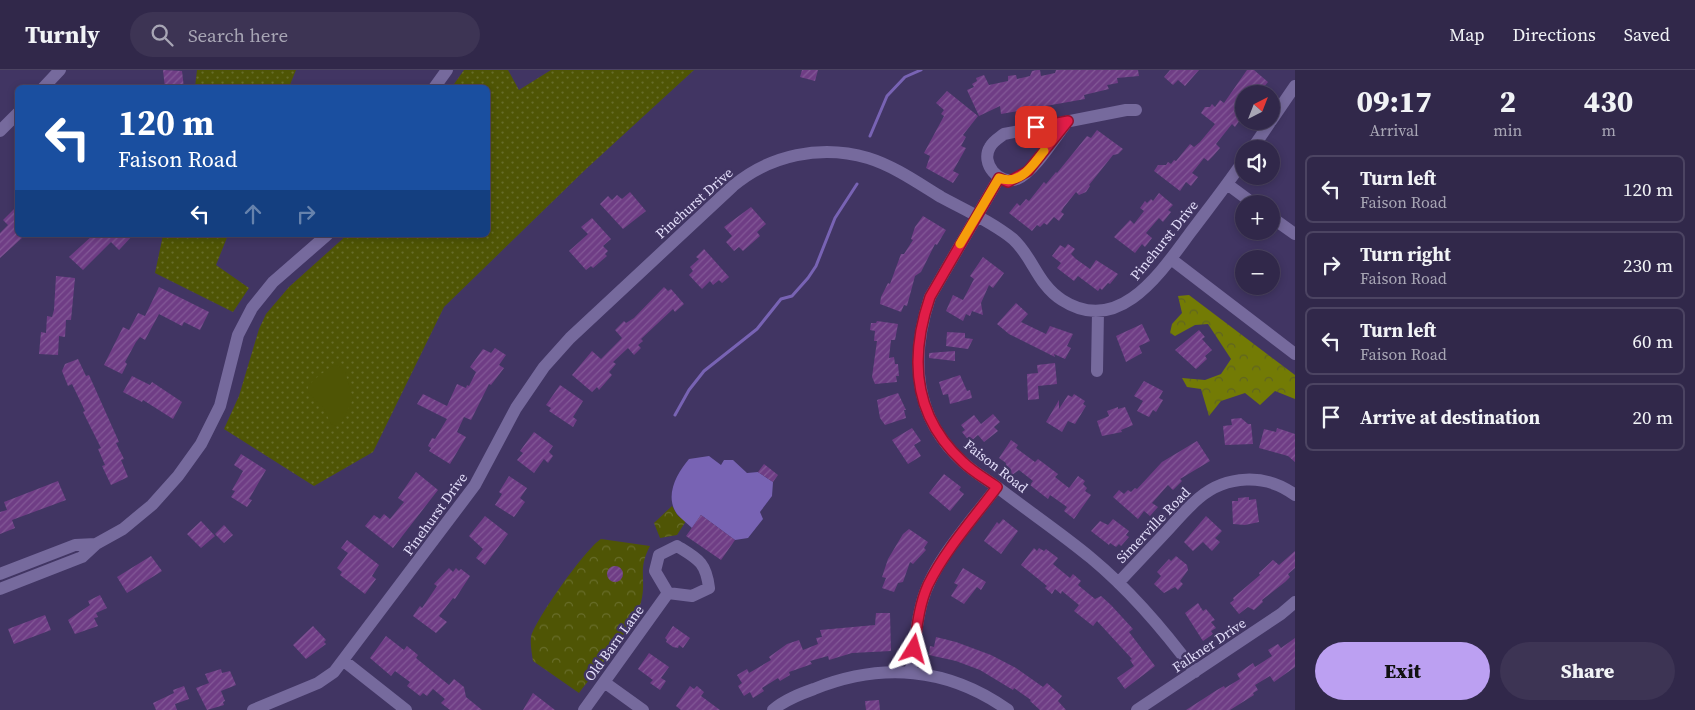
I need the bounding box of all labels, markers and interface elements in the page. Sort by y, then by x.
search box [130,12,480,57]
text: Turnly [25,18,100,51]
icon: search [148,21,176,49]
text: Search here [188,22,288,48]
text: Map [1449,22,1485,47]
text: Directions [1513,22,1596,47]
text: Saved [1624,22,1670,47]
text: 09:17 [1357,81,1432,122]
text: 2 [1499,81,1516,122]
text: 430 [1584,81,1633,122]
north arrow [1235,85,1280,130]
map controls [1235,85,1280,295]
text: 120 m [118,99,214,147]
icon: left [35,105,100,170]
pin [1015,106,1057,148]
icon: arrive [1022,113,1050,141]
text: Arrival [1369,119,1419,141]
text: min [1493,119,1522,141]
text: m [1601,119,1616,141]
button: sound [1235,140,1280,185]
text: Faison Road [118,144,238,174]
street label: Pinehurst Drive [651,163,737,243]
text: Turn left [1360,165,1436,191]
icon: left [1317,175,1345,203]
text: 120 m [1623,176,1673,202]
text: Faison Road [1360,191,1447,213]
button: + [1235,195,1280,240]
street label: Pinehurst Drive [1125,196,1203,284]
icon: left [186,200,214,228]
icon: ahead [239,200,267,228]
icon: right [292,200,320,228]
text: Turn right [1360,241,1451,267]
button: − [1235,250,1280,295]
icon: right [1317,251,1345,279]
text: 230 m [1623,252,1673,278]
text: Faison Road [1360,267,1447,289]
text: Turn left [1360,317,1436,343]
icon: left [1317,327,1345,355]
text: 60 m [1632,328,1673,354]
text: Faison Road [1360,343,1447,365]
icon: arrive [1317,403,1345,431]
text: Arrive at destination [1360,404,1540,430]
text: 20 m [1632,404,1673,430]
street label: Faison Road [960,435,1032,497]
street label: Pinehurst Drive [398,468,472,560]
street label: Simerville Road [1111,482,1195,568]
street label: Old Barn Lane [580,601,648,685]
street label: Falkner Drive [1168,613,1250,677]
position arrow [887,622,939,674]
button: Exit [1315,642,1490,700]
button: Share [1500,642,1675,700]

